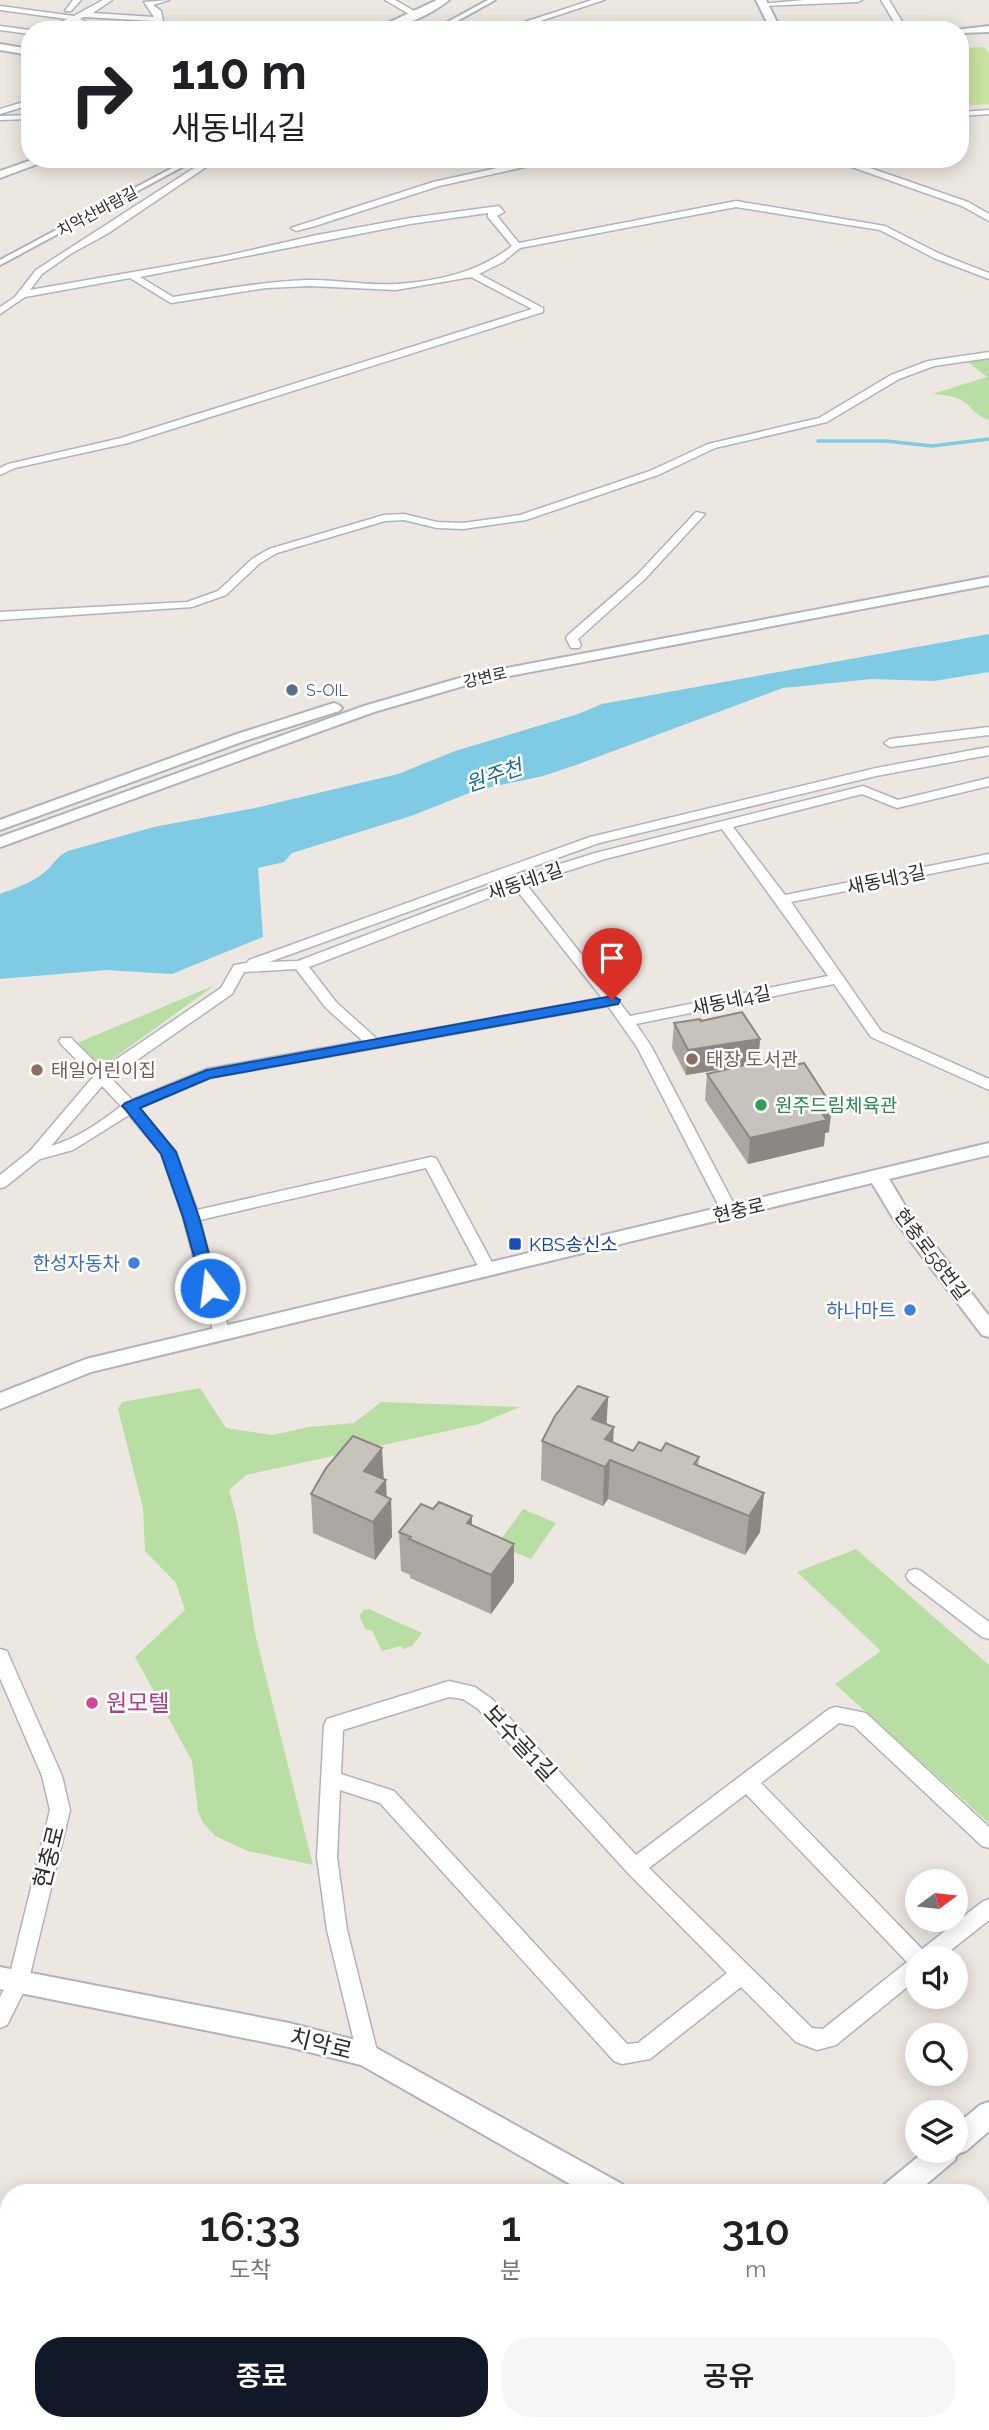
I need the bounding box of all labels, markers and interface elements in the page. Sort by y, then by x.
text: 110 m [171,43,307,100]
icon: right [56,49,147,140]
text: 새동네4길 [171,109,306,146]
street label: 치악산바람길 [54,182,141,241]
street label: 강변로 [461,663,509,692]
place label: S-OIL [306,681,348,700]
marker: S-OIL [284,682,300,698]
water label: 원주천 [462,753,528,797]
street label: 새동네1길 [485,858,565,904]
street label: 새동네3길 [845,860,927,898]
pin [582,928,642,1000]
icon: arrive [593,939,631,977]
street label: 새동네4길 [689,981,773,1019]
place label: 태장 도서관 [706,1048,798,1070]
marker: 태장 도서관 [684,1051,700,1067]
place label: 태일어린이집 [51,1059,156,1081]
marker: 태일어린이집 [29,1062,45,1078]
place label: 원주드림체육관 [775,1094,897,1116]
marker: 원주드림체육관 [753,1097,769,1113]
street label: 현충로 [711,1193,767,1227]
street label: 현충로58번길 [890,1204,974,1304]
place label: KBS송신소 [529,1233,618,1255]
marker: KBS송신소 [507,1236,523,1252]
position arrow [173,1251,247,1325]
place label: 한성자동차 [33,1252,120,1274]
marker: 한성자동차 [126,1255,142,1271]
place label: 하나마트 [826,1299,896,1321]
marker: 하나마트 [902,1302,918,1318]
place label: 원모텔 [106,1689,169,1716]
marker: 원모텔 [84,1695,100,1711]
street label: 보수골1길 [478,1699,562,1786]
street label: 현충로 [28,1823,69,1891]
north arrow [905,1869,968,1932]
map controls [905,1869,968,2163]
button: sound [905,1946,968,2009]
street label: 치악로 [287,2023,355,2064]
button: search [905,2023,968,2086]
button: layers [905,2100,968,2163]
text: 16:33 [200,2202,301,2251]
text: 1 [501,2202,521,2251]
text: 310 [721,2206,790,2255]
text: m [745,2255,766,2282]
text: 도착 [229,2256,271,2283]
text: 분 [500,2256,522,2283]
button: 종료 [35,2337,488,2417]
button: 공유 [502,2337,955,2417]

